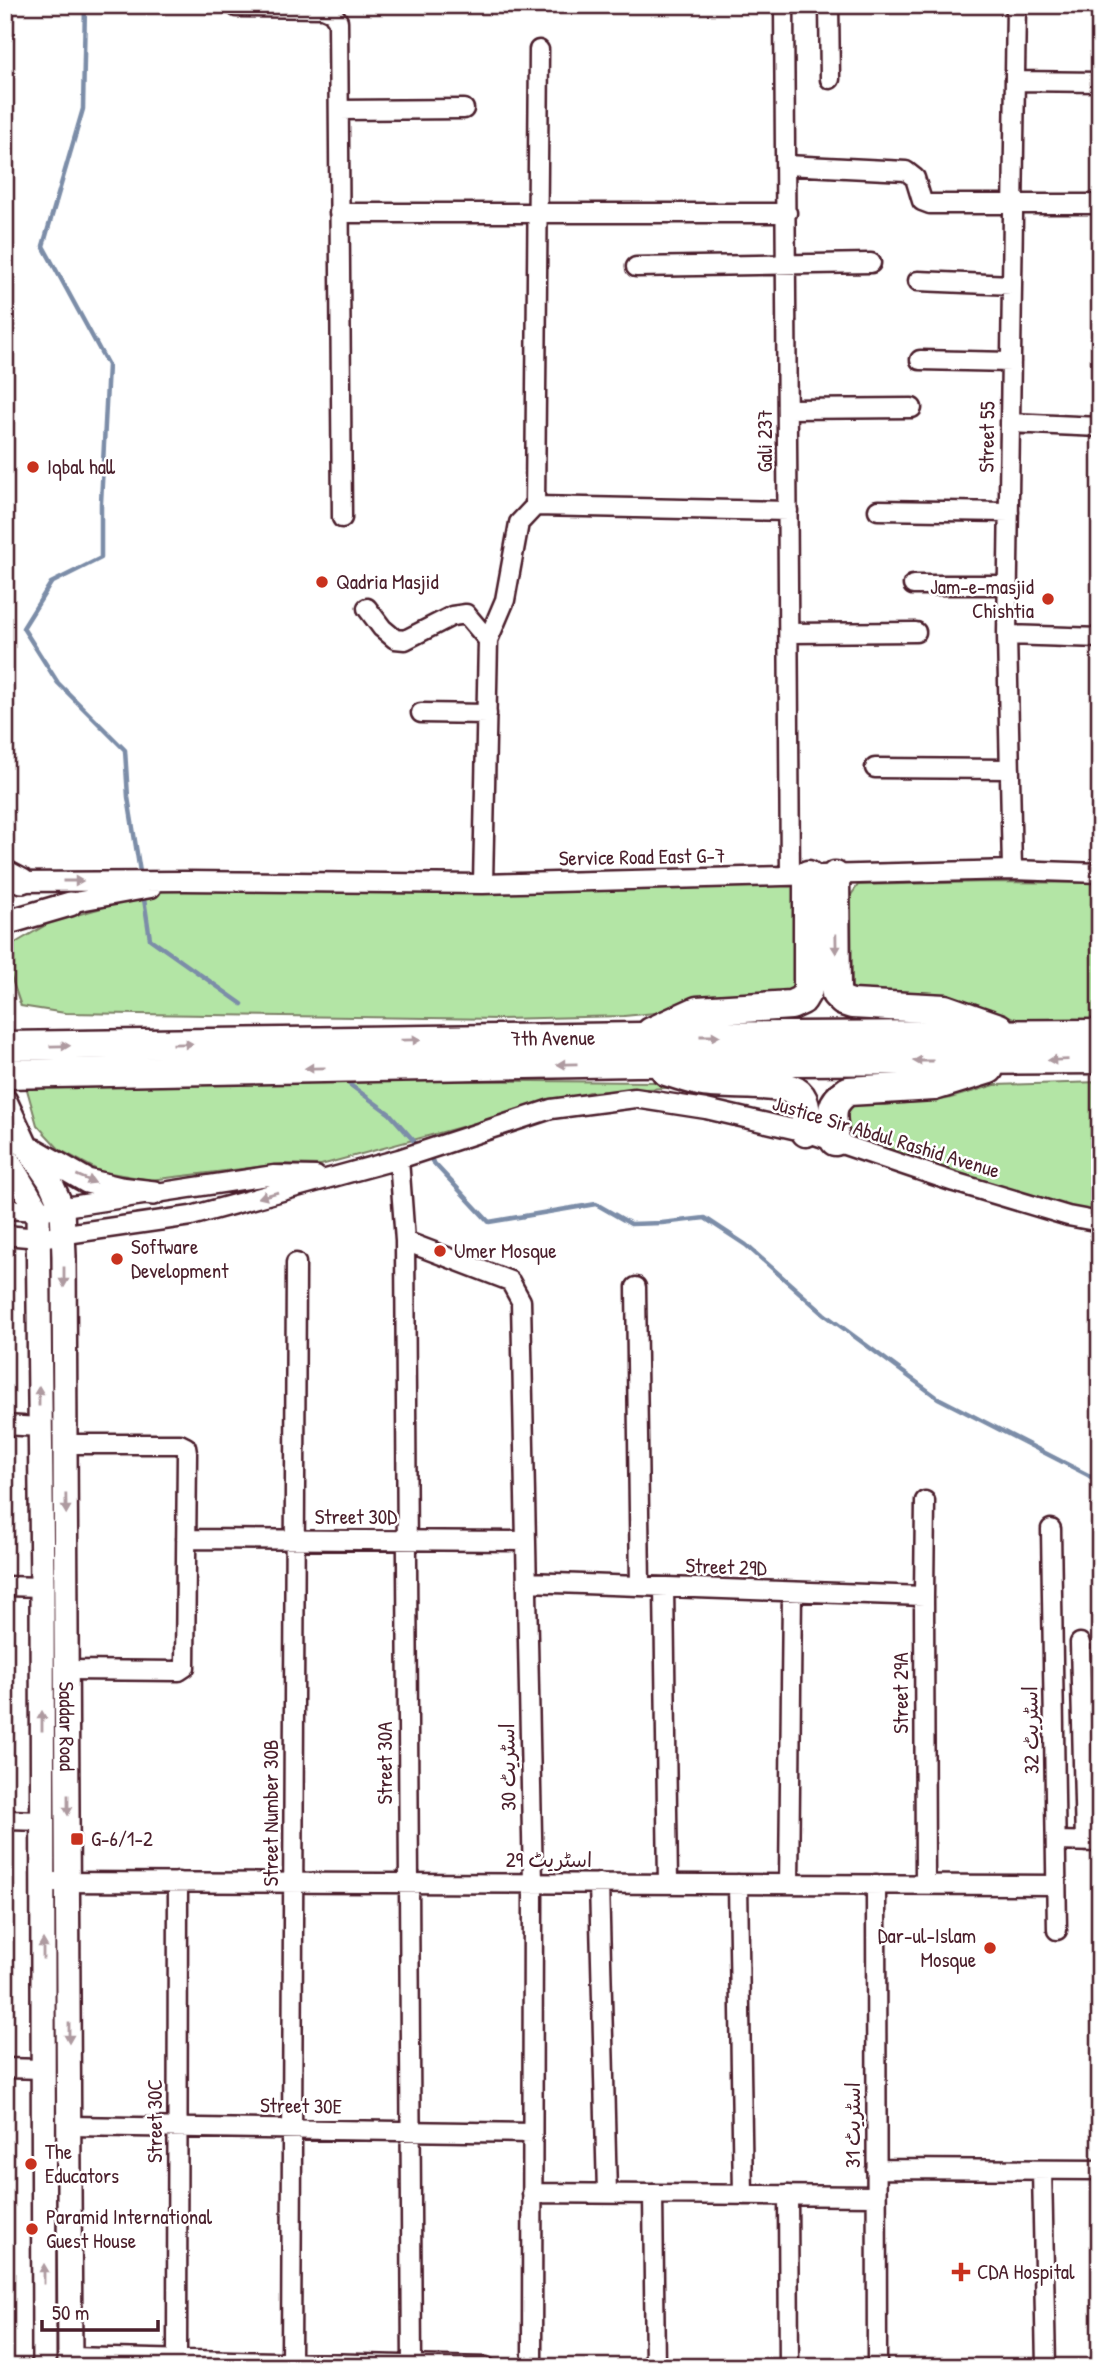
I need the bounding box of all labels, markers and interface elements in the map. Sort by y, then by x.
street label: Street 55 [971,401,1002,473]
street label: Gali 237 [750,409,779,473]
place label: Iqbal hall [47,452,116,481]
marker: Iqbal hall [25,459,41,475]
place label: Qadria Masjid [336,567,439,596]
place label: Jam-e-masjid Chishtia [930,572,1034,625]
marker: Qadria Masjid [314,574,330,590]
marker: Jam-e-masjid Chishtia [1040,591,1056,607]
street label: Service Road East G-7 [559,841,725,872]
one-way arrow [63,875,85,887]
one-way arrow [830,933,841,955]
street label: 7th Avenue [510,1023,595,1053]
one-way arrow [699,1030,721,1042]
one-way arrow [400,1035,422,1046]
one-way arrow [172,1038,194,1050]
one-way arrow [49,1040,71,1052]
one-way arrow [1046,1054,1068,1065]
one-way arrow [911,1055,933,1067]
one-way arrow [556,1058,578,1069]
one-way arrow [304,1063,326,1074]
street label: Justice Sir Abdul Rashid Avenue [769,1088,1003,1185]
one-way arrow [75,1174,96,1185]
one-way arrow [256,1190,278,1201]
place label: Software Development [131,1232,229,1285]
place label: Umer Mosque [454,1236,557,1265]
marker: Umer Mosque [432,1243,448,1259]
marker: Software Development [109,1251,125,1267]
one-way arrow [58,1266,70,1288]
one-way arrow [33,1384,45,1406]
one-way arrow [60,1493,71,1515]
street label: Street 30D [315,1502,397,1531]
street label: Street 29D [685,1551,767,1582]
street label: Street 29A [886,1652,915,1734]
street label: Saddar Road [52,1681,82,1771]
street label: اسٹریٹ 32 [1015,1686,1046,1774]
one-way arrow [36,1710,48,1732]
street label: Street 30A [370,1722,399,1804]
street label: اسٹریٹ 30 [492,1723,523,1811]
street label: Street Number 30B [256,1740,285,1886]
one-way arrow [62,1794,74,1816]
place label: G-6/1-2 [91,1824,153,1853]
marker: G-6/1-2 [69,1831,85,1847]
street label: اسٹریٹ 29 [506,1845,592,1874]
place label: Dar-ul-Islam Mosque [878,1921,976,1974]
one-way arrow [37,1937,49,1959]
marker: Dar-ul-Islam Mosque [982,1940,998,1956]
one-way arrow [63,2022,75,2044]
street label: Street 30C [140,2079,169,2163]
street label: اسٹریٹ 31 [838,2082,867,2168]
street label: Street 30E [260,2090,342,2121]
place label: The Educators [45,2137,119,2190]
marker: The Educators [23,2156,39,2172]
place label: Paramid International Guest House [46,2202,213,2255]
marker: Paramid International Guest House [24,2221,40,2237]
place label: CDA Hospital [977,2257,1075,2286]
marker: CDA Hospital [951,2262,971,2282]
one-way arrow [38,2263,50,2285]
scale bar [42,2288,158,2332]
text: 50 m [52,2298,89,2327]

